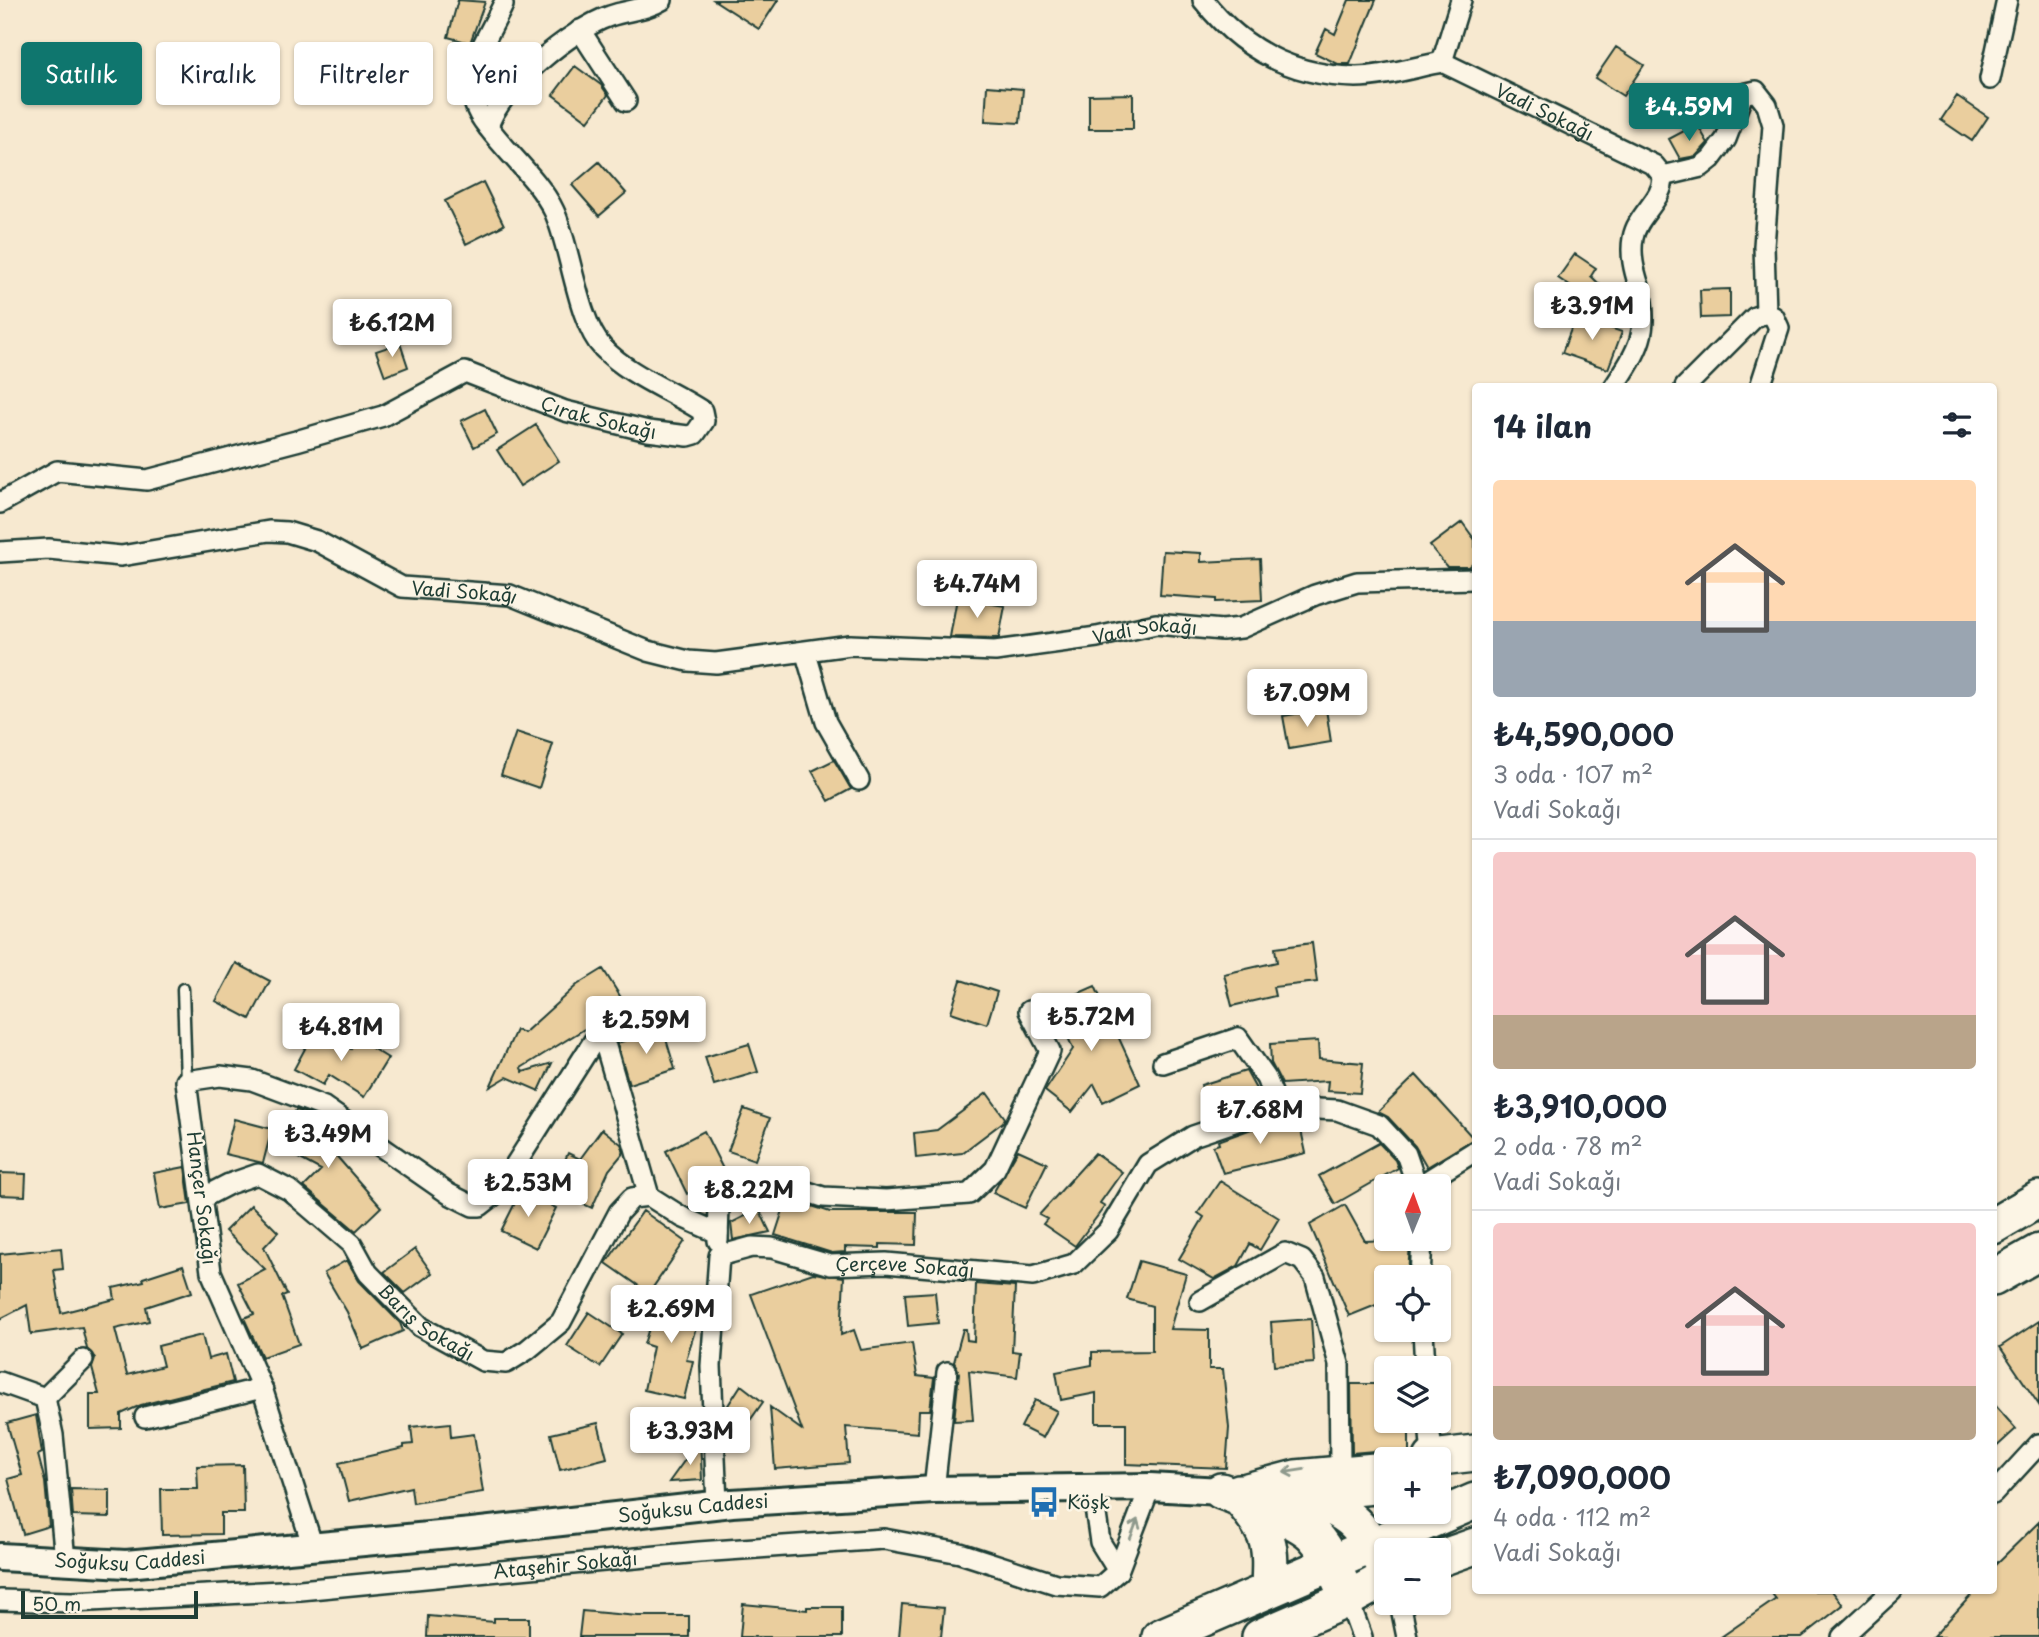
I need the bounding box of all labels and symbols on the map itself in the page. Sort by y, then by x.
street label: Vadi Sokağı [1491,75,1599,147]
pin: ₺4.59M [1632,83,1746,143]
pin: ₺3.91M [1535,282,1649,342]
pin: ₺6.12M [335,300,449,359]
street label: Çırak Sokağı [537,388,658,445]
pin: ₺4.74M [920,560,1034,620]
street label: Vadi Sokağı [410,573,522,610]
street label: Vadi Sokağı [1090,609,1198,651]
pin: ₺7.09M [1250,670,1364,729]
pin: ₺5.72M [1034,993,1148,1053]
pin: ₺2.59M [589,996,703,1056]
pin: ₺4.81M [284,1004,398,1063]
pin: ₺7.68M [1203,1086,1317,1146]
pin: ₺3.49M [271,1110,385,1170]
street label: Hançer Sokağı [181,1130,225,1266]
pin: ₺2.53M [471,1160,585,1219]
pin: ₺8.22M [692,1166,806,1226]
north arrow [1374,1174,1451,1251]
street label: Çerçeve Sokağı [835,1248,976,1284]
street label: Barış Sokağı [372,1276,480,1367]
pin: ₺2.69M [614,1286,728,1345]
pin: ₺3.93M [633,1408,747,1467]
one-way arrow [1283,1465,1306,1478]
bus stop icon: Köşk [1027,1485,1061,1519]
street label: Soğuksu Caddesi [616,1486,769,1529]
place label: Köşk [1067,1487,1110,1515]
one-way arrow [1129,1518,1142,1540]
street label: Soğuksu Caddesi [53,1542,206,1577]
street label: Ataşehir Sokağı [492,1543,639,1585]
scale bar [21,1588,198,1620]

